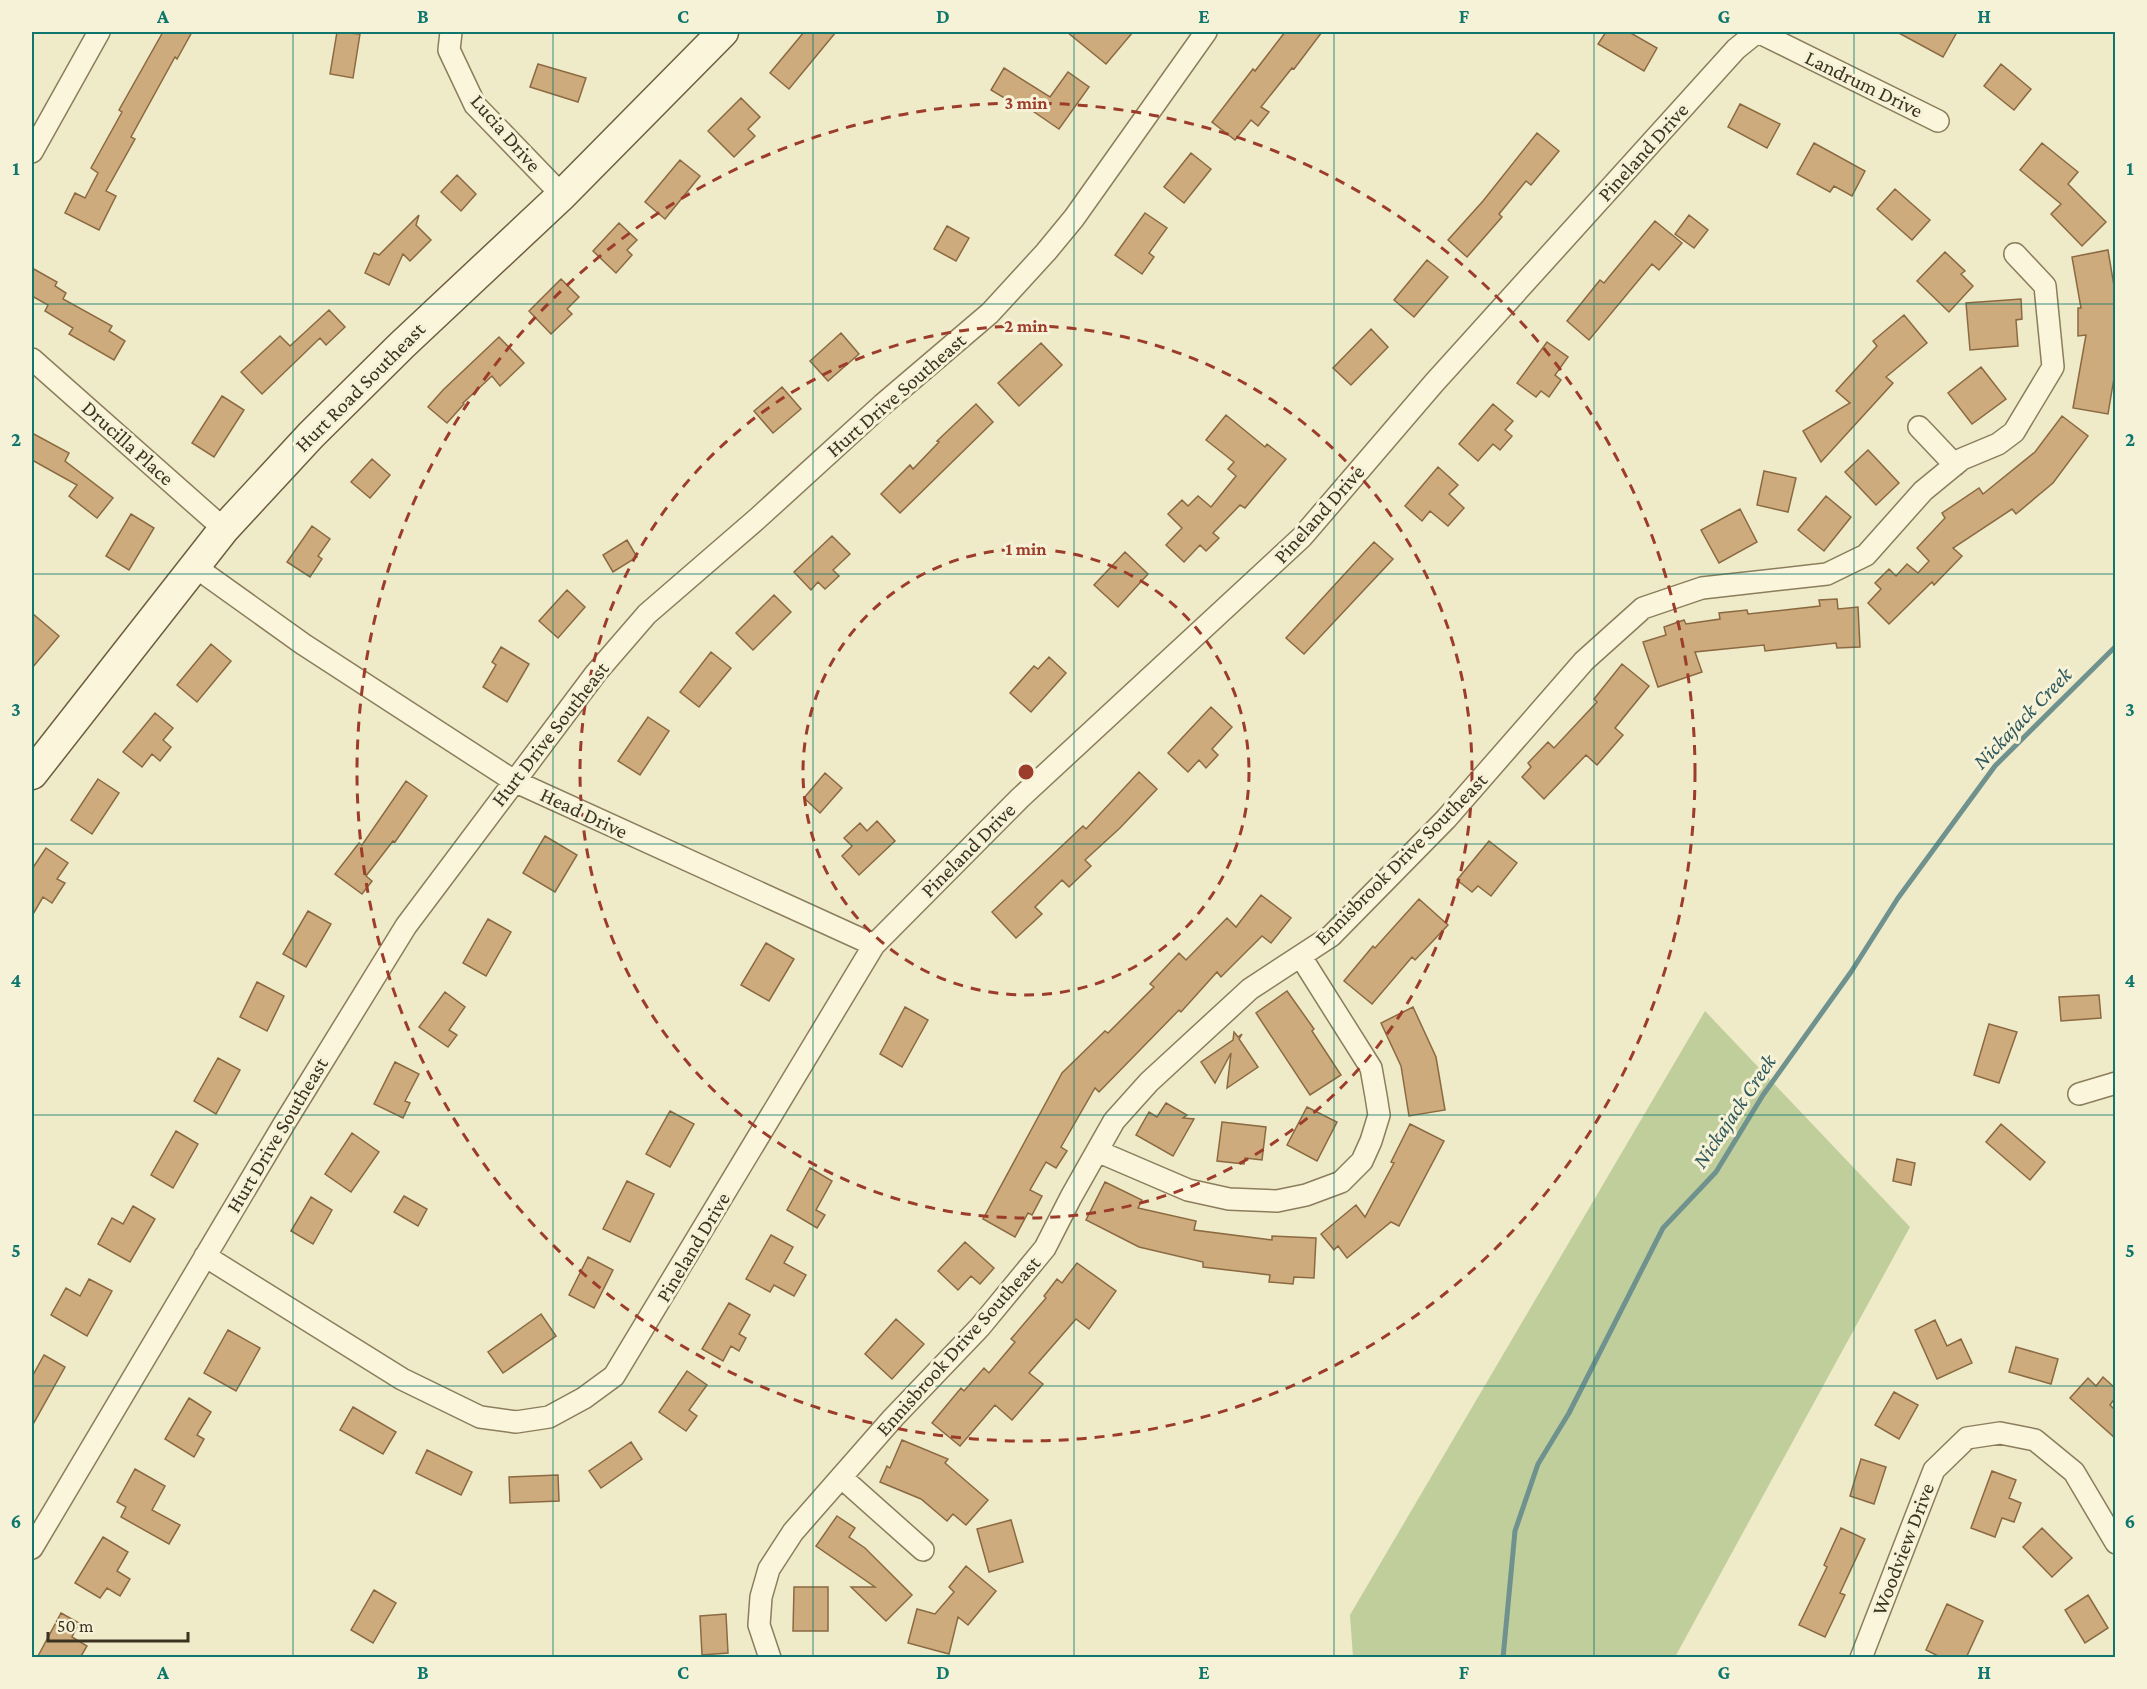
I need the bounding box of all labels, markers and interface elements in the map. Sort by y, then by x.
text: A [156,5,170,27]
text: B [417,5,429,27]
text: C [677,5,689,27]
text: D [936,5,950,27]
text: E [1198,5,1210,27]
text: F [1459,5,1470,27]
text: G [1718,5,1731,27]
text: H [1977,5,1991,27]
street label: Landrum Drive [1801,45,1927,123]
street label: Lucia Drive [466,89,546,177]
text: 3 min [1004,93,1048,113]
street label: Pineland Drive [1593,98,1693,206]
text: 1 [12,157,20,179]
text: 1 [2126,157,2134,179]
street label: Hurt Road Southeast [290,316,431,457]
text: 2 min [1004,316,1048,336]
street label: Hurt Drive Southeast [821,327,971,462]
street label: Drucilla Place [77,396,179,490]
text: 2 [11,428,21,450]
text: 2 [2125,428,2135,450]
street label: Pineland Drive [1269,460,1369,568]
text: 1 min [1006,539,1047,559]
street label: Hurt Drive Southeast [486,656,614,811]
water label: Nickajack Creek [1967,661,2078,775]
text: 3 [11,698,21,720]
text: 3 [2125,698,2135,720]
centre of rings [1016,762,1036,782]
street label: Ennisbrook Drive Southeast [1310,767,1493,950]
street label: Head Drive [537,782,631,844]
street label: Pineland Drive [916,798,1020,902]
text: 4 [11,969,22,991]
text: 4 [2125,969,2136,991]
water label: Nickajack Creek [1687,1048,1783,1173]
street label: Hurt Drive Southeast [221,1052,333,1217]
street label: Pineland Drive [651,1188,735,1306]
text: 5 [11,1239,21,1261]
text: 5 [2125,1239,2135,1261]
street label: Ennisbrook Drive Southeast [871,1250,1046,1441]
street label: Woodview Drive [1867,1479,1939,1619]
text: 6 [11,1510,21,1532]
text: 6 [2125,1510,2135,1532]
scale bar [48,1605,188,1643]
text: 50 m [57,1616,94,1636]
text: A [156,1661,170,1683]
text: B [417,1661,429,1683]
text: C [677,1661,689,1683]
text: D [936,1661,950,1683]
text: E [1198,1661,1210,1683]
text: F [1459,1661,1470,1683]
text: G [1718,1661,1731,1683]
text: H [1977,1661,1991,1683]

